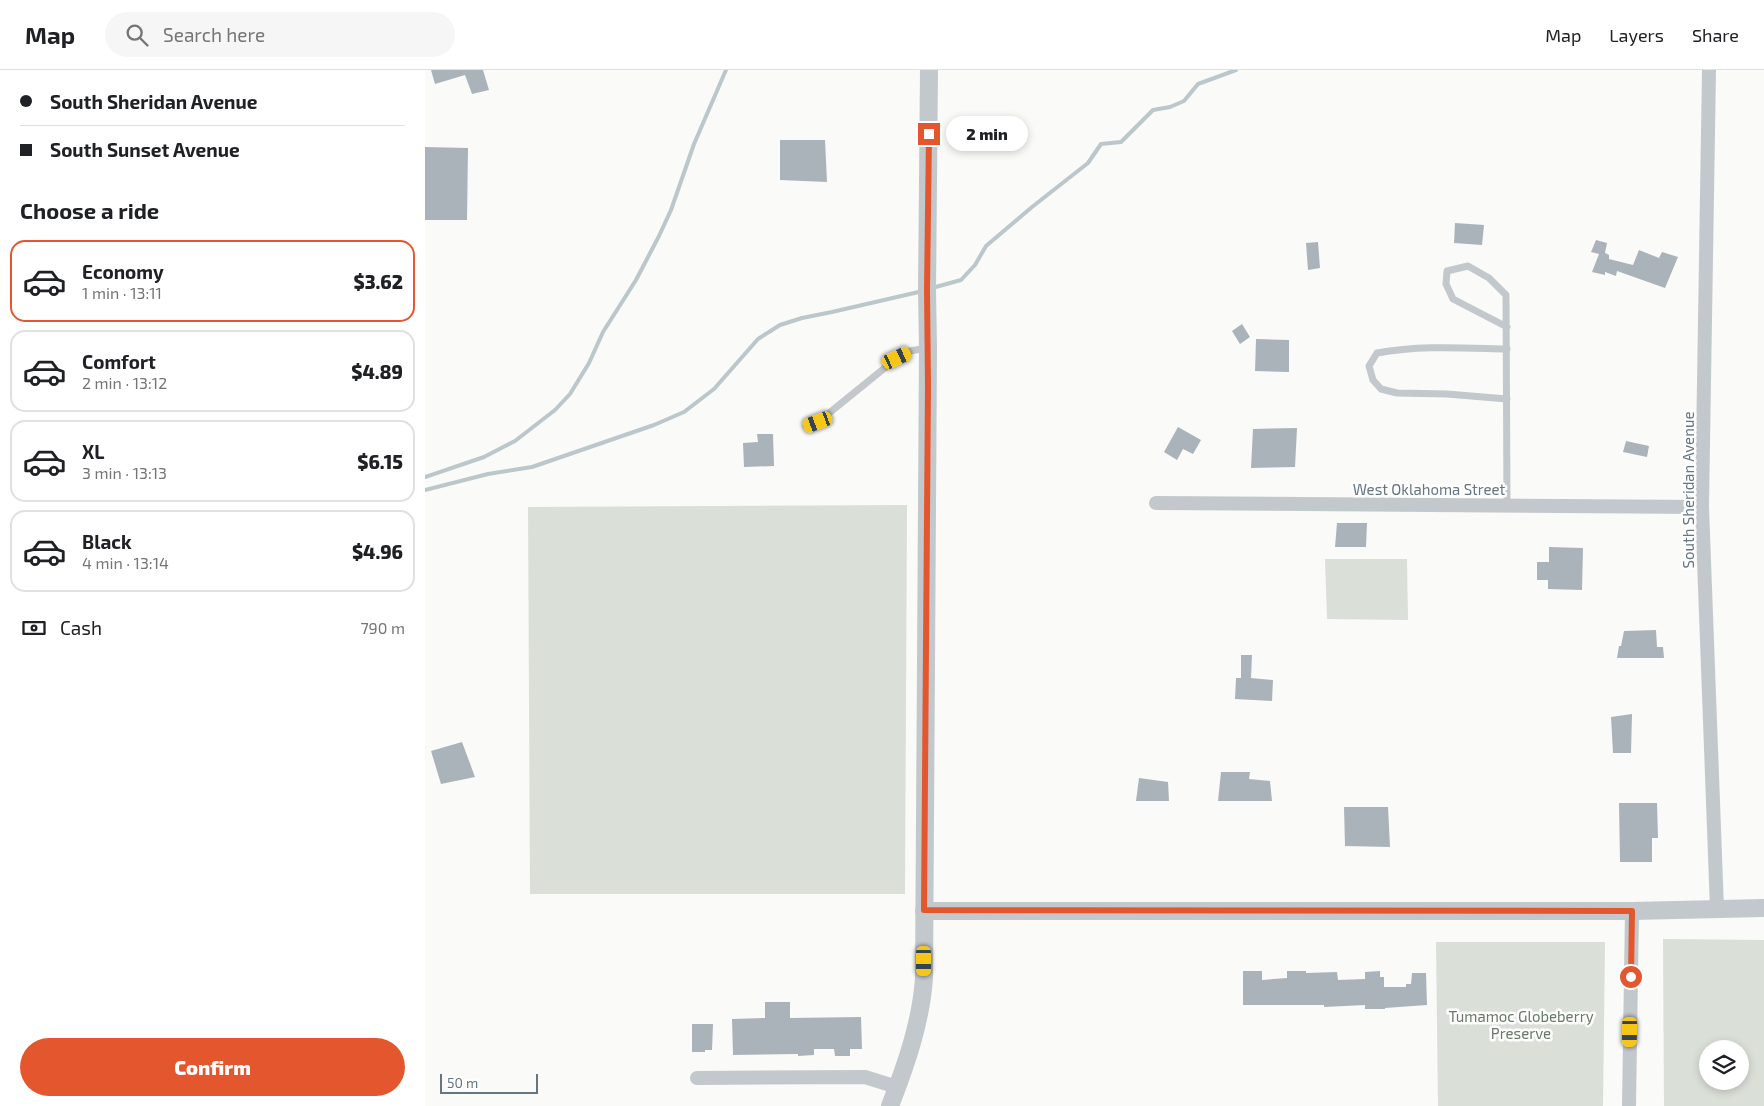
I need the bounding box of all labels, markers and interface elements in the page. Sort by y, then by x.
search box [105,12,455,57]
text: Map [25,20,75,49]
icon: search [123,21,151,49]
text: Search here [163,23,265,46]
text: Map [1545,24,1581,46]
text: Layers [1609,24,1664,46]
text: Share [1692,24,1739,46]
text: South Sheridan Avenue [50,90,258,113]
callout: 2 min [947,116,1029,152]
route end [918,123,940,145]
text: 2 min [966,124,1008,143]
text: South Sunset Avenue [50,138,240,161]
text: Choose a ride [20,197,159,223]
icon: car [22,259,67,304]
text: Economy [82,260,164,283]
text: $3.62 [354,270,403,293]
text: 1 min · 13:11 [82,283,162,302]
car [880,345,913,371]
icon: car [22,349,67,394]
text: Comfort [82,350,156,373]
text: $4.89 [351,360,403,383]
text: 2 min · 13:12 [82,373,167,392]
car [801,410,834,434]
street label: South Sheridan Avenue [1679,412,1697,568]
icon: car [22,439,67,484]
text: XL [82,440,104,463]
text: $6.15 [357,450,403,473]
text: 3 min · 13:13 [82,463,167,482]
street label: West Oklahoma Street [1353,480,1506,498]
icon: car [22,529,67,574]
text: Black [82,530,132,553]
text: $4.96 [352,540,403,563]
text: 4 min · 13:14 [82,553,169,572]
icon: cash [20,614,48,642]
text: Cash [60,616,102,639]
text: 790 m [360,618,405,637]
car [916,946,931,976]
route start [1620,966,1642,988]
park label: Tumamoc Globeberry Preserve [1448,1007,1594,1042]
car [1622,1017,1637,1047]
button: Confirm [20,1038,405,1096]
map controls [1699,1040,1749,1090]
button: layers [1699,1040,1749,1090]
scale bar [440,1071,537,1094]
text: 50 m [447,1074,478,1091]

